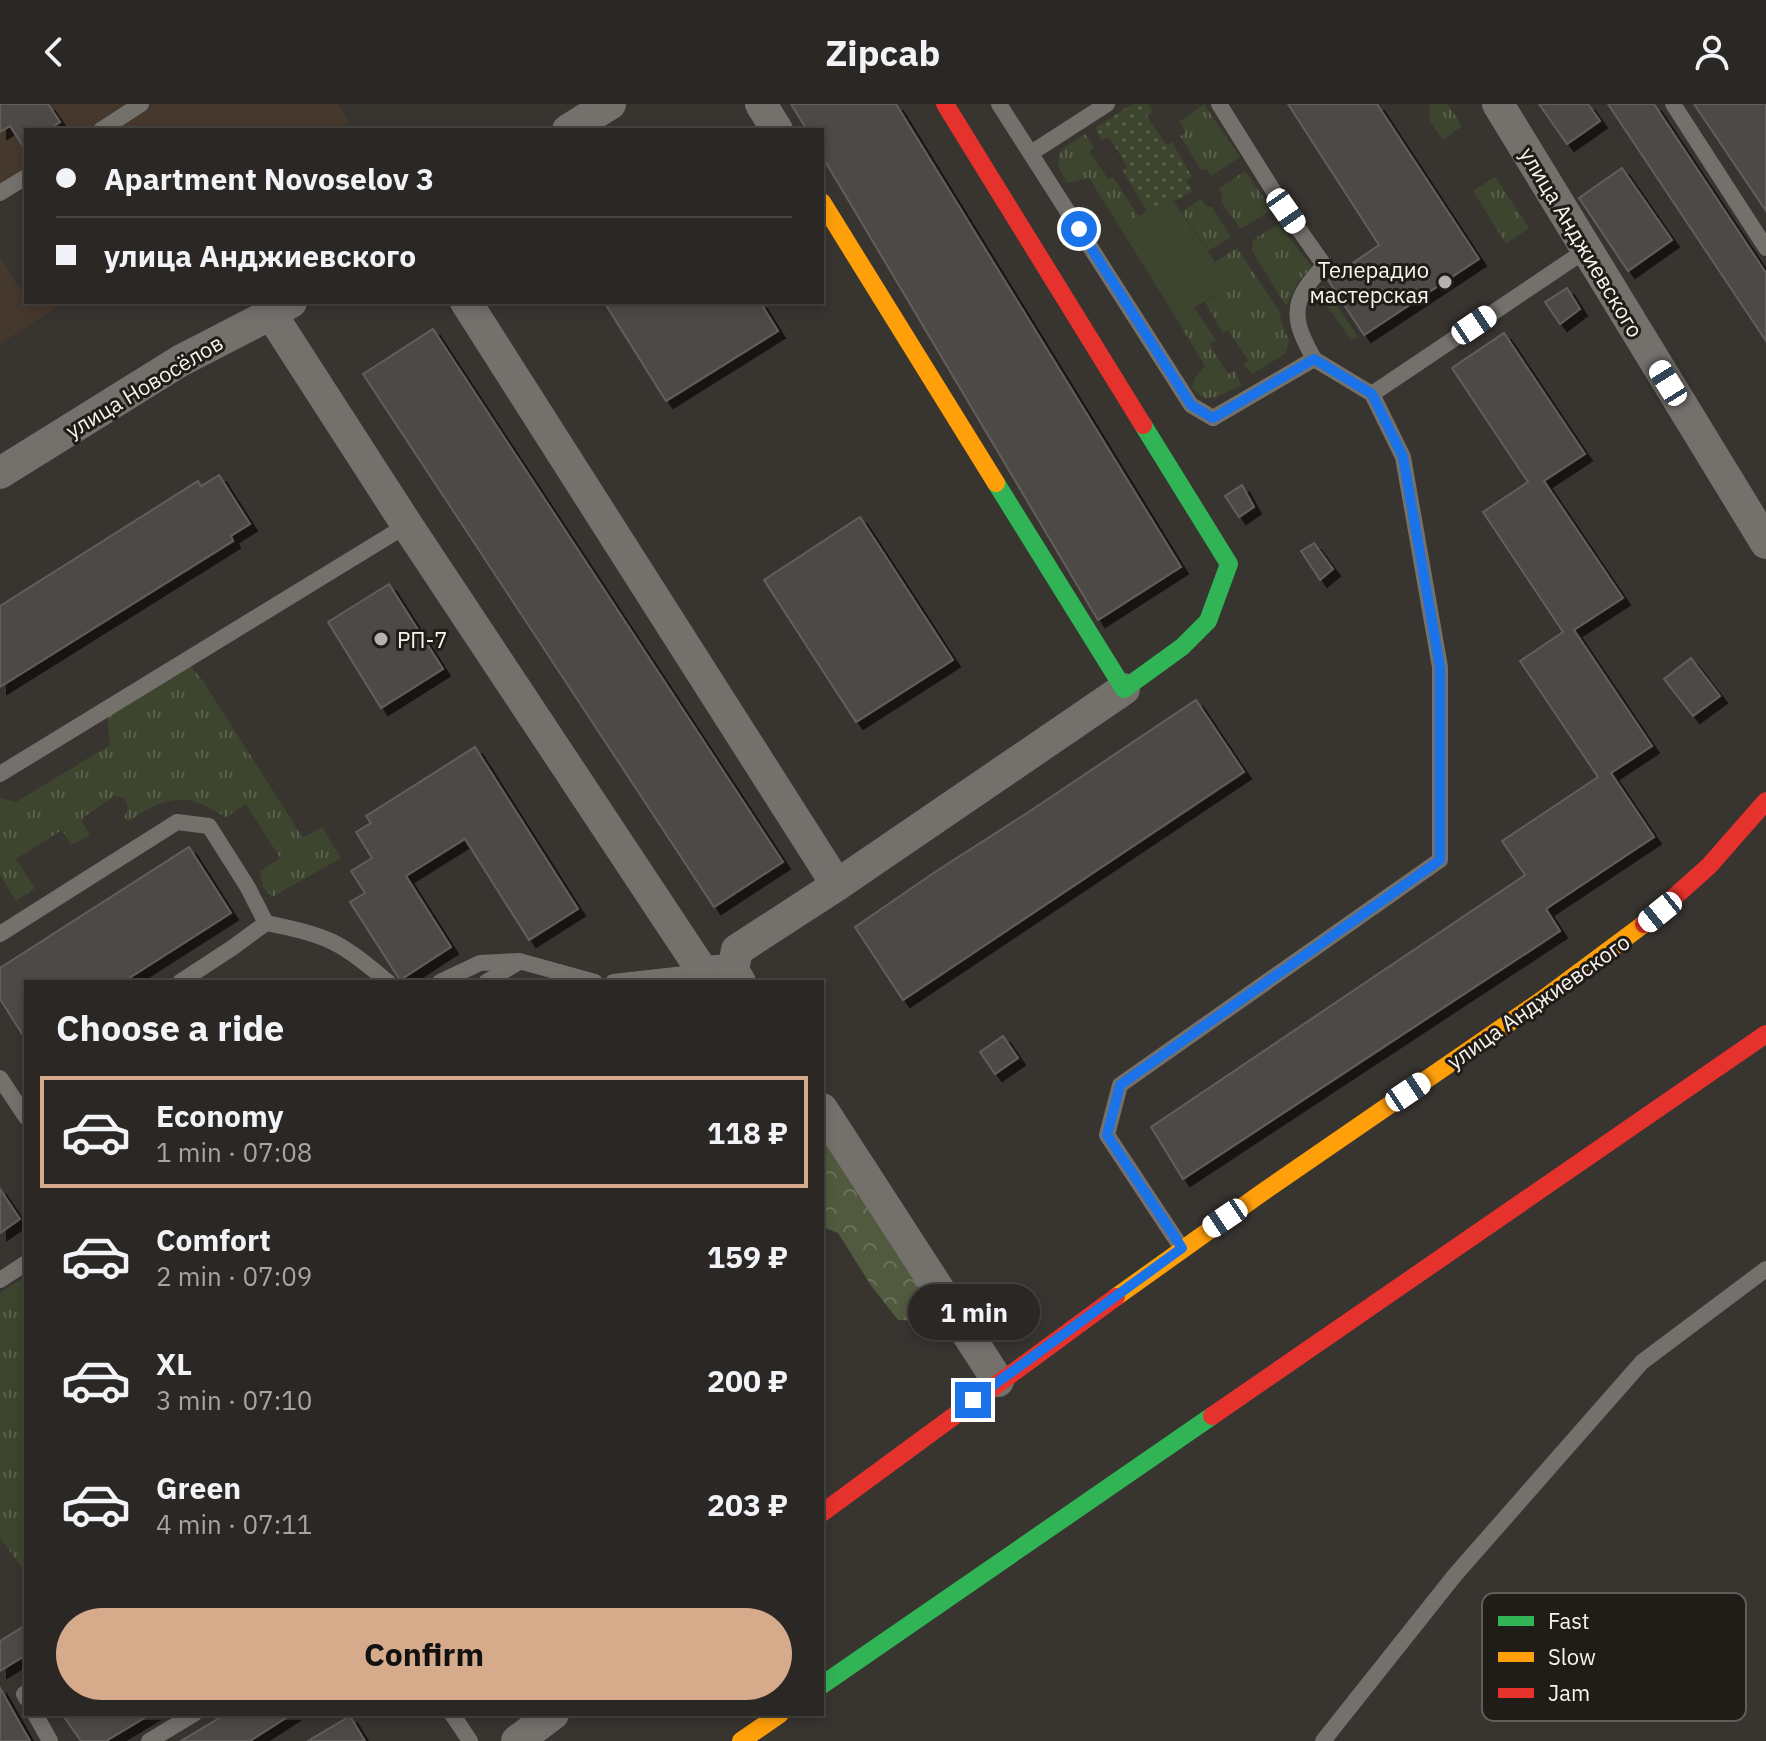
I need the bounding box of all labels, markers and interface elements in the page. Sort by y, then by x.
text: Zipcab [825,29,941,76]
icon: back [32,30,76,74]
icon: person [1690,30,1734,74]
street label: улица Анджиевского [1514,141,1650,343]
text: Apartment Novoselov 3 [104,159,434,198]
car [1262,184,1310,238]
route start [1061,211,1097,247]
text: улица Анджиевского [104,236,416,275]
place label: Телерадио мастерская [1309,255,1429,309]
marker: Телерадио мастерская [1436,273,1454,291]
car [1447,302,1501,348]
street label: улица Новосёлов [60,328,228,444]
car [1645,356,1691,410]
place label: РП-7 [397,625,448,654]
marker: РП-7 [372,630,390,648]
car [1634,888,1686,936]
street label: улица Анджиевского [1441,927,1635,1075]
text: Choose a ride [56,1004,284,1051]
car [1381,1069,1435,1115]
icon: car [60,1096,132,1168]
text: Economy [156,1096,284,1135]
text: 118 ₽ [707,1113,788,1152]
text: 1 min · 07:08 [156,1135,312,1169]
car [1198,1195,1252,1241]
icon: car [60,1220,132,1292]
text: Comfort [156,1220,271,1259]
text: 159 ₽ [707,1237,788,1276]
text: 2 min · 07:09 [156,1259,312,1293]
callout: 1 min [907,1284,1039,1340]
text: 1 min [940,1295,1008,1329]
icon: car [60,1344,132,1416]
text: XL [156,1344,192,1383]
text: 200 ₽ [707,1361,788,1400]
route end [955,1382,991,1418]
text: 3 min · 07:10 [156,1383,312,1417]
icon: car [60,1468,132,1540]
text: Green [156,1468,241,1507]
text: 203 ₽ [707,1485,788,1524]
text: 4 min · 07:11 [156,1507,312,1541]
legend [1482,1593,1746,1721]
text: Fast [1548,1606,1589,1635]
button: Confirm [56,1608,792,1700]
text: Slow [1548,1642,1596,1671]
text: Jam [1548,1678,1590,1707]

